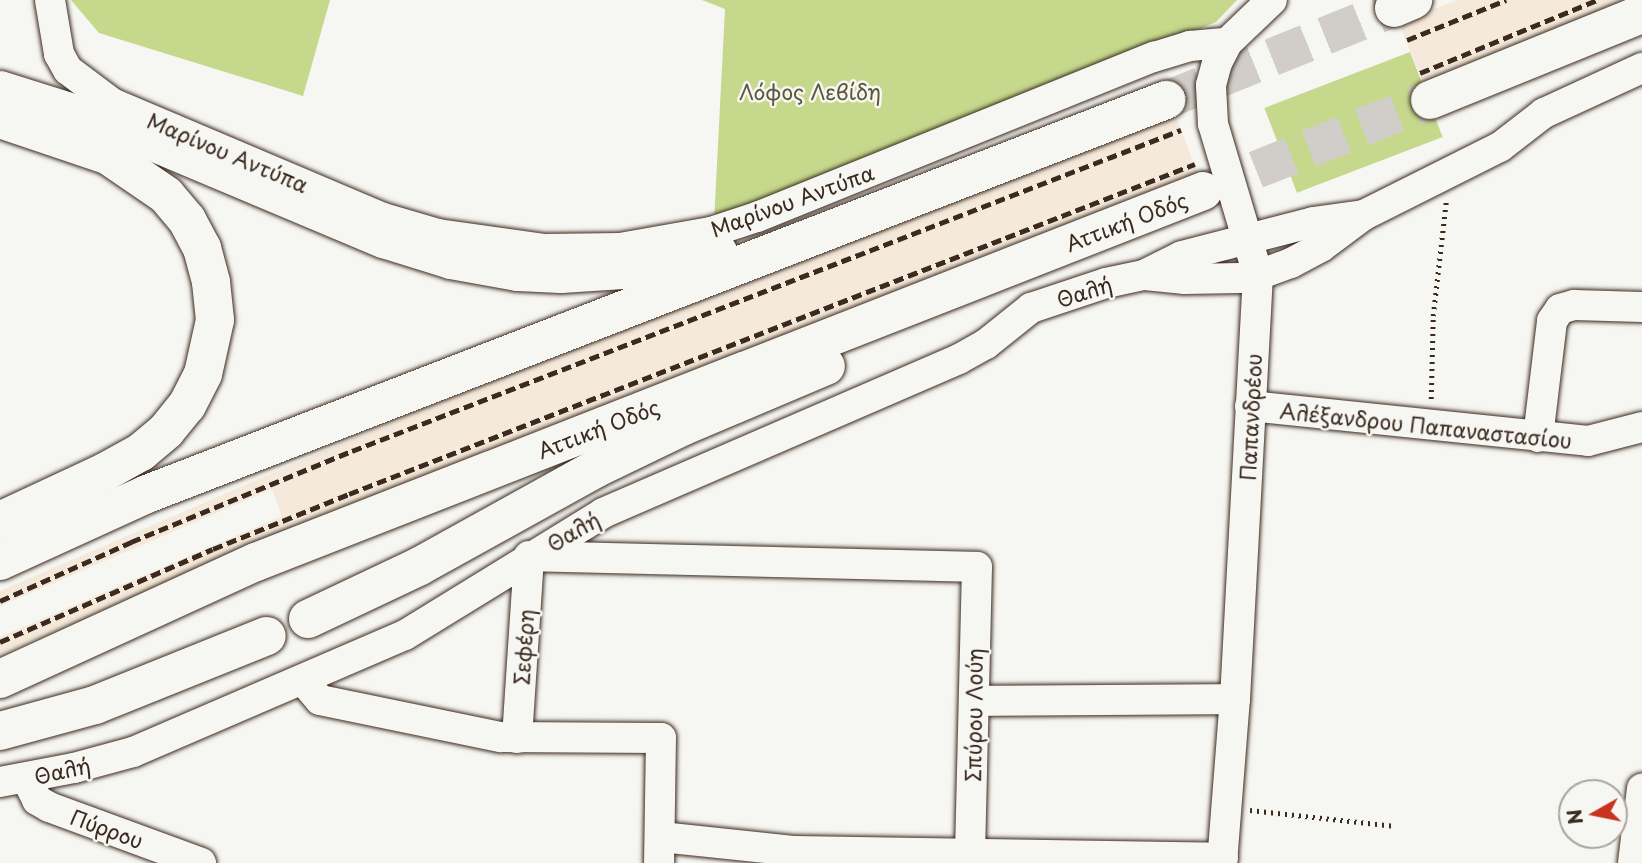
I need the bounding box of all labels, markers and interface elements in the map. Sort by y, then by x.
park label: Λόφος Λεβίδη [739,78,881,104]
street label: Μαρίνου Αντύπα [144,107,312,197]
street label: Μαρίνου Αντύπα [707,159,877,241]
street label: Αττική Οδός [1061,186,1191,256]
street label: Θαλή [1053,270,1115,312]
street label: Παπανδρέου [1234,353,1266,481]
street label: Αττική Οδός [533,393,663,463]
street label: Αλέξανδρου Παπαναστασίου [1279,397,1573,453]
street label: Θαλή [542,506,604,556]
street label: Σεφέρη [508,608,538,686]
street label: Σπύρου Λούη [959,648,987,782]
street label: Θαλή [31,751,93,789]
north arrow [1558,779,1628,849]
street label: Πύρρου [67,803,147,853]
text: N [1559,807,1589,827]

